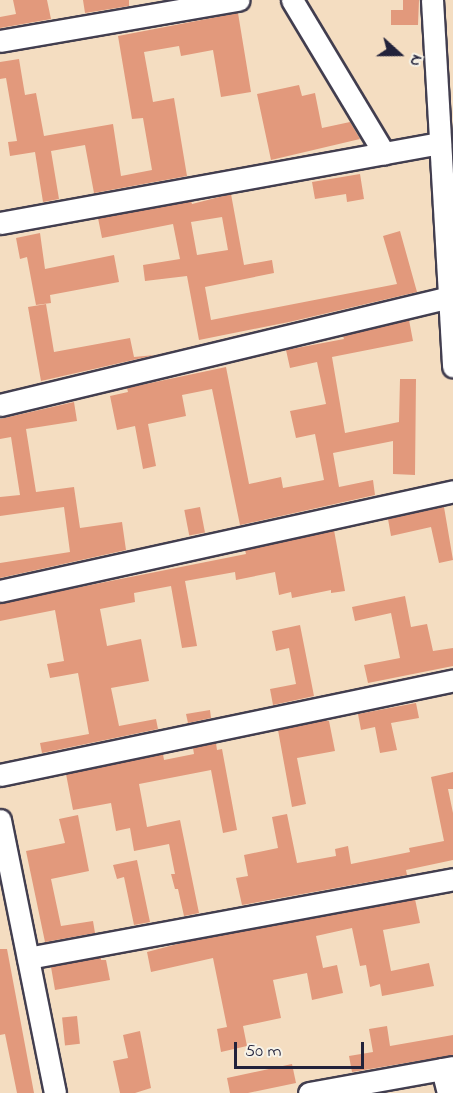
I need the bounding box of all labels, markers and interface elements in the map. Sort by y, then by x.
north arrow [369,24,429,84]
text: N [403,51,429,70]
scale bar [237,1030,368,1068]
text: 50 m [245,1039,282,1065]

